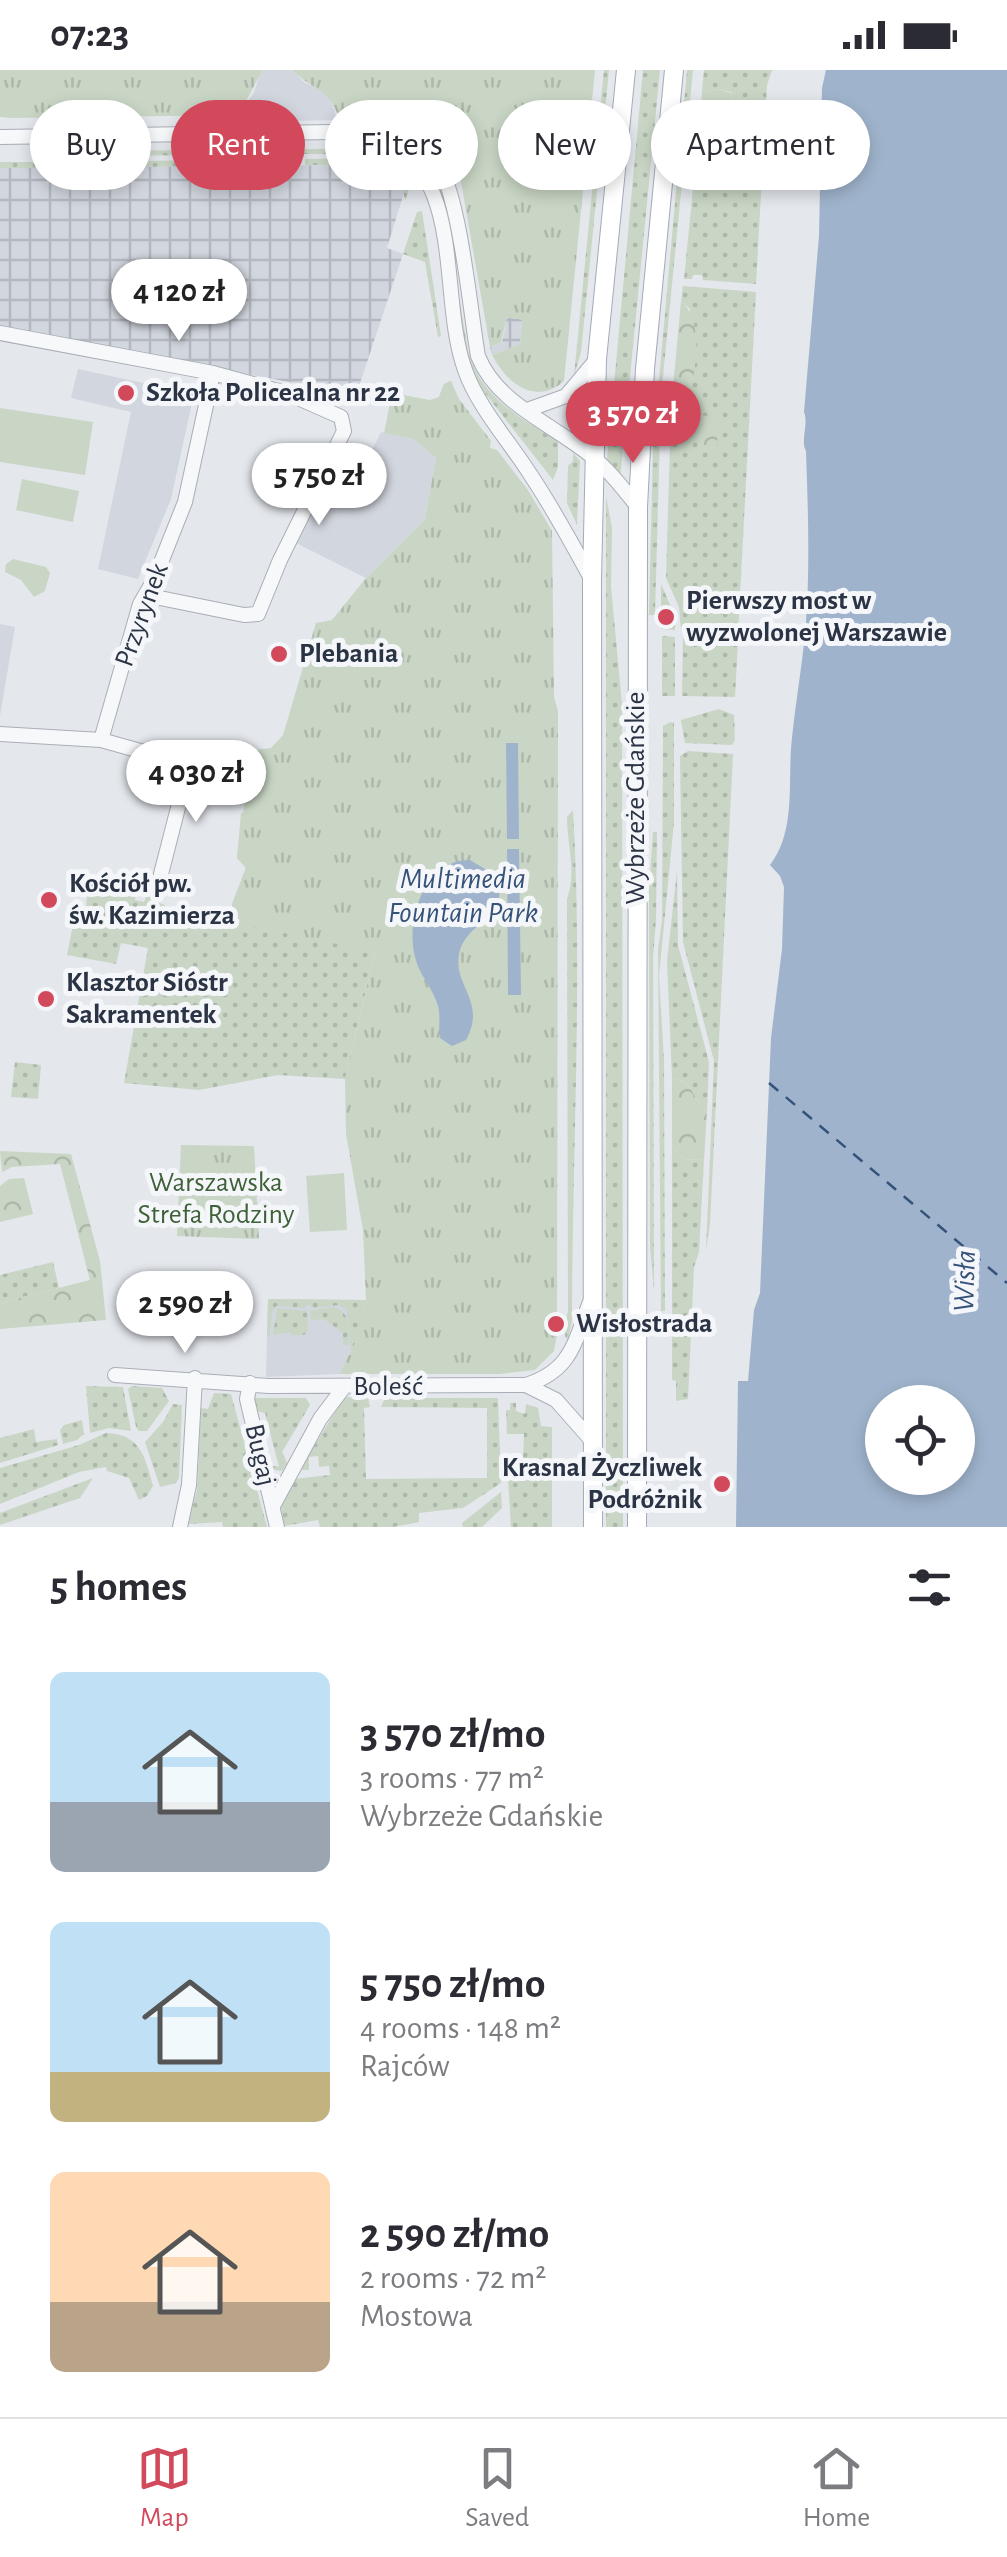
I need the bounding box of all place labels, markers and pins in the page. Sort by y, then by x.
pin: 4 120 zł [76,259,282,344]
place label: Szkoła Policealna nr 22 [146,379,400,407]
pin: 3 570 zł [530,381,736,466]
marker: Szkoła Policealna nr 22 [115,382,137,404]
pin: 5 750 zł [216,443,422,528]
place label: Pierwszy most w wyzwolonej Warszawie [686,587,947,647]
marker: Pierwszy most w wyzwolonej Warszawie [655,606,677,628]
place label: Plebania [299,640,399,668]
marker: Plebania [268,643,290,665]
pin: 4 030 zł [93,740,299,825]
place label: Kościół pw. św. Kazimierza [69,870,235,930]
marker: Kościół pw. św. Kazimierza [38,889,60,911]
place label: Klasztor Sióstr Sakramentek [66,969,228,1029]
marker: Klasztor Sióstr Sakramentek [35,988,57,1010]
pin: 2 590 zł [82,1271,288,1356]
place label: Wisłostrada [576,1310,713,1338]
marker: Wisłostrada [545,1313,567,1335]
place label: Krasnal Życzliwek Podróżnik [502,1452,702,1514]
marker: Krasnal Życzliwek Podróżnik [711,1473,733,1495]

